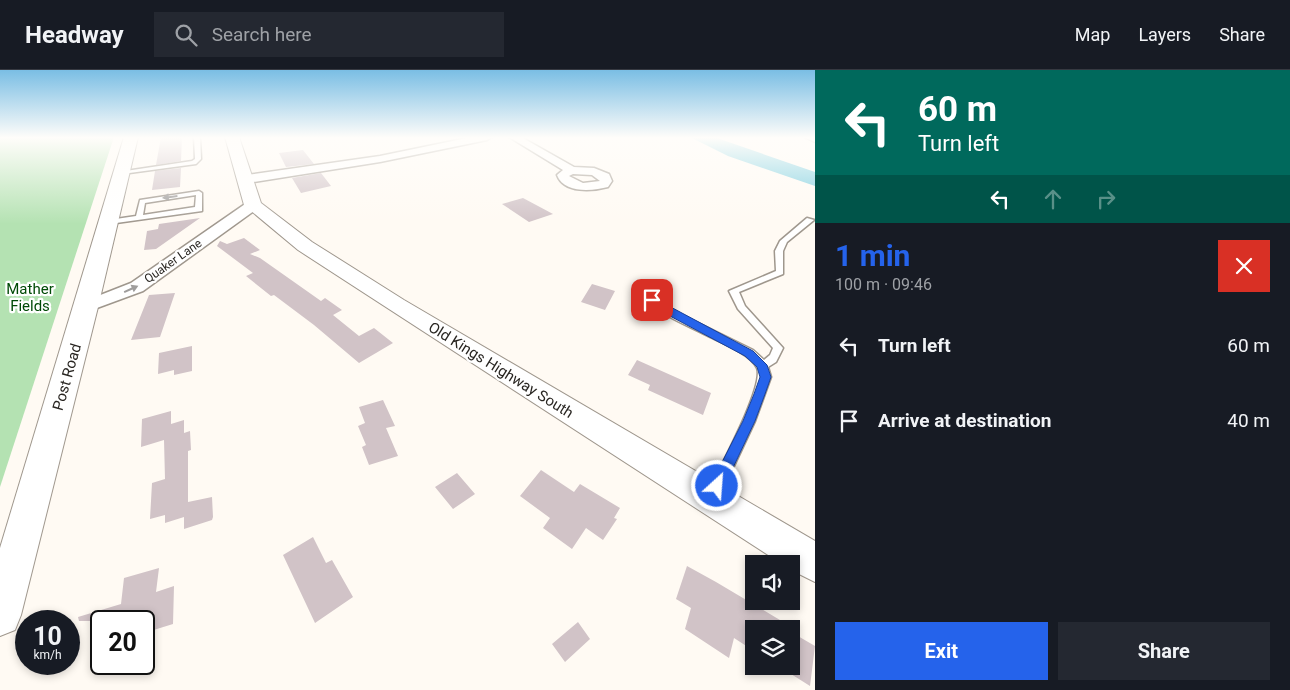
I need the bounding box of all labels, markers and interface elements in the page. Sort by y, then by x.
search box [154,12,504,57]
text: Headway [25,21,124,49]
icon: search [172,21,200,49]
text: Search here [212,23,312,46]
text: Map [1075,24,1110,45]
text: Layers [1138,24,1191,45]
text: Share [1219,24,1265,45]
text: 60 m [918,89,997,130]
icon: left [835,90,900,155]
text: Turn left [918,131,999,156]
icon: left [986,185,1014,213]
icon: ahead [1039,185,1067,213]
icon: right [1092,185,1120,213]
one-way arrow [162,193,178,201]
street label: Quaker Lane [142,236,204,286]
text: 1 min [835,238,910,273]
button: close [1218,240,1270,292]
text: 100 m · 09:46 [835,275,932,294]
pin [631,279,673,321]
park label: Mather Fields [6,280,54,315]
one-way arrow [124,284,138,292]
icon: arrive [638,286,666,314]
street label: Old Kings Highway South [425,318,577,422]
icon: left [835,332,863,360]
text: Turn left [878,334,951,357]
text: 60 m [1227,334,1270,357]
street label: Post Road [49,341,85,413]
icon: arrive [835,407,863,435]
text: Arrive at destination [878,409,1051,432]
text: 40 m [1227,409,1270,432]
position arrow [690,459,742,511]
map controls [745,555,800,675]
button: sound [745,555,800,610]
speed limit sign: 20 [90,610,155,675]
button: layers [745,620,800,675]
text: 10 [33,622,62,651]
button: Exit [835,622,1048,680]
button: Share [1058,622,1270,680]
text: km/h [33,648,62,662]

